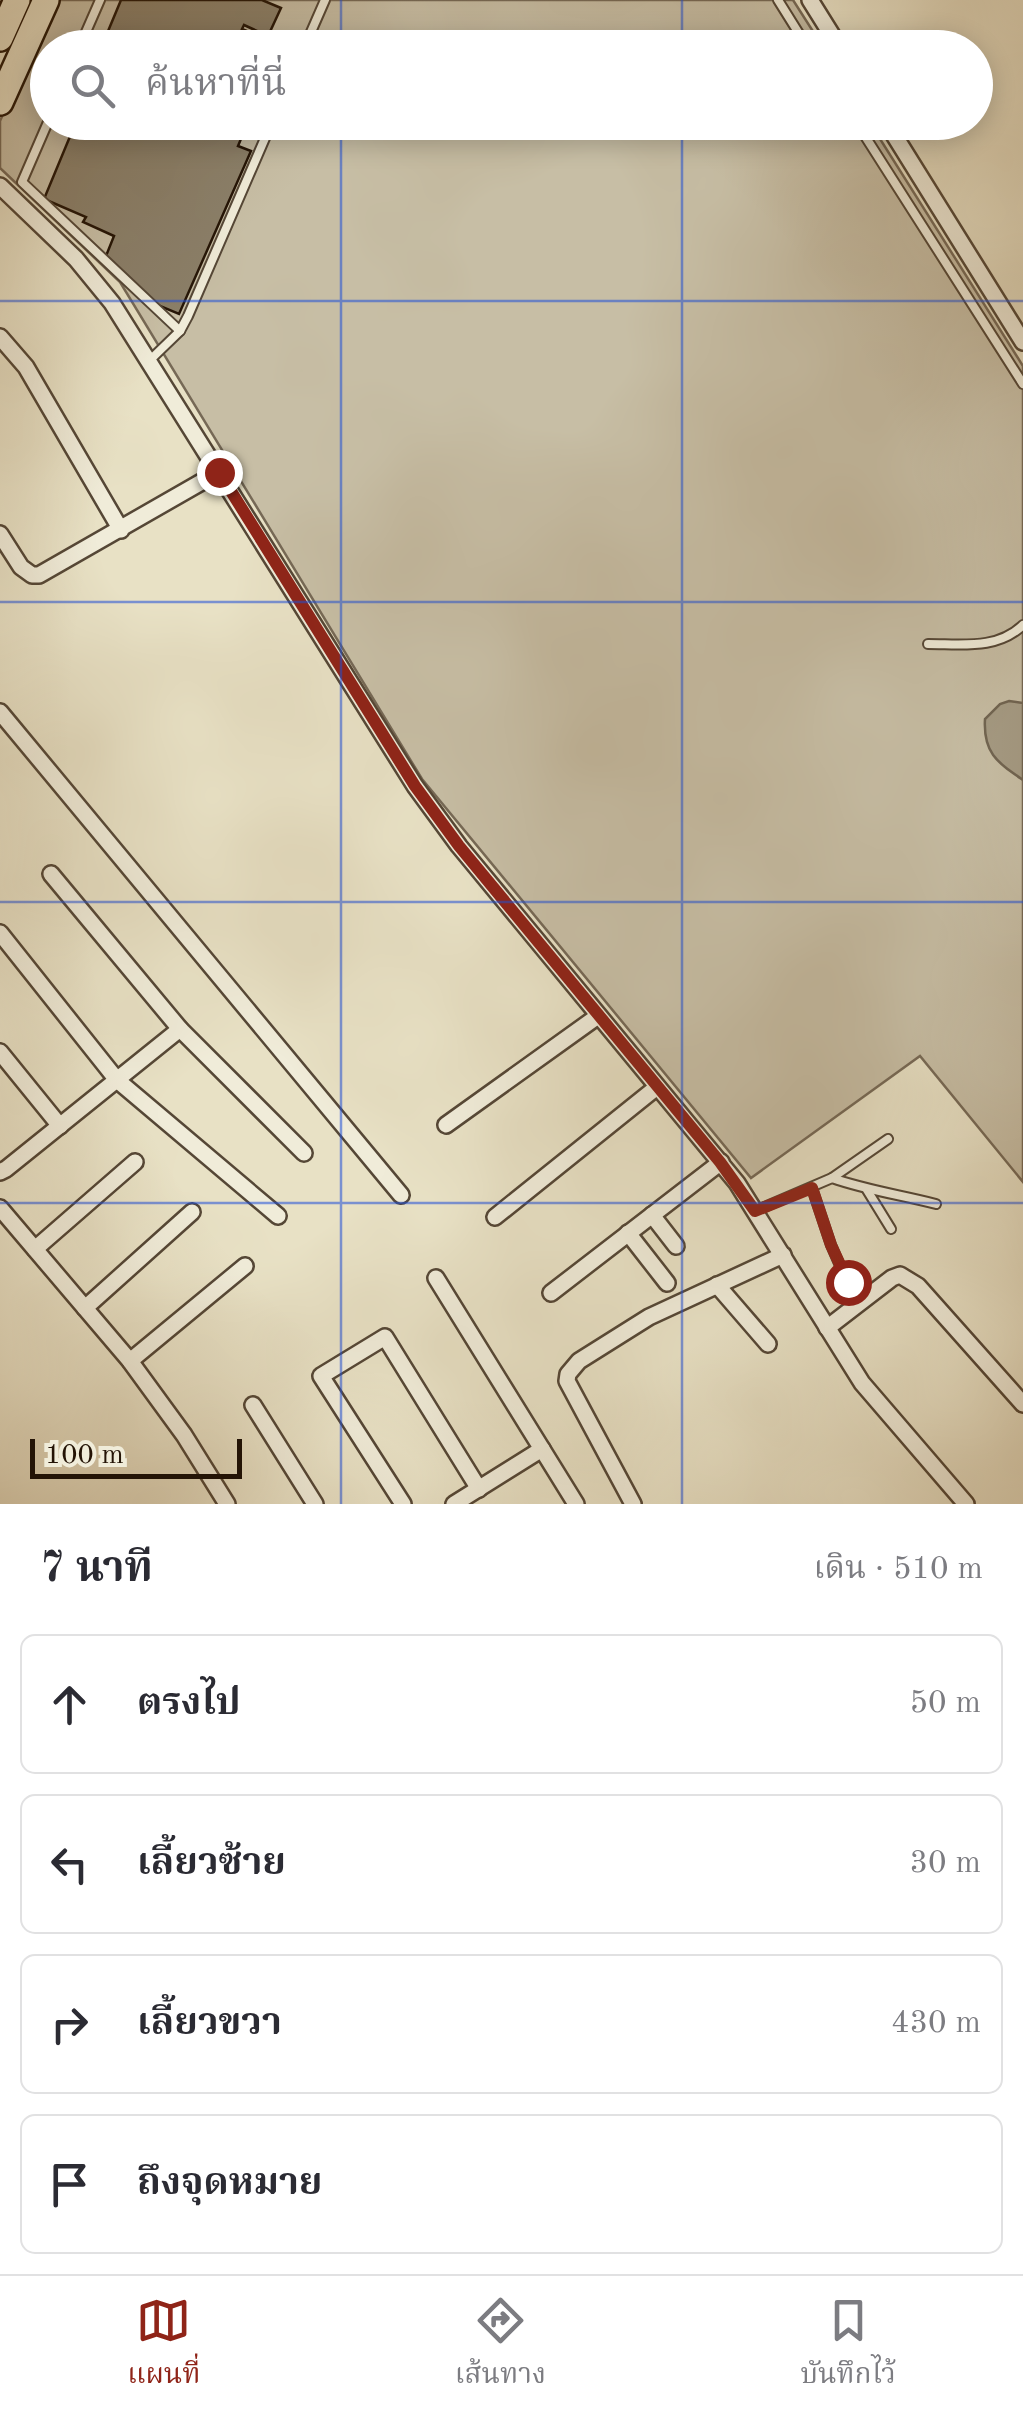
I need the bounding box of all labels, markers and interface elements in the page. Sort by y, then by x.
search box [30,30,993,140]
icon: search [65,58,120,113]
text: ค้นหาที่นี่ [145,66,286,104]
route end [197,450,243,496]
route start [826,1260,872,1306]
scale bar [30,1434,242,1478]
text: 100 m [45,1442,124,1470]
text: 7 นาที [40,1549,153,1591]
text: เดิน · 510 m [814,1554,983,1586]
icon: ahead [42,1677,97,1732]
text: ตรงไป [137,1685,241,1723]
text: 50 m [910,1688,981,1720]
icon: left [42,1837,97,1892]
text: เลี้ยวซ้าย [137,1845,286,1883]
text: 30 m [910,1848,981,1880]
icon: right [42,1997,97,2052]
text: เลี้ยวขวา [137,2005,282,2043]
text: 430 m [891,2008,981,2040]
icon: arrive [42,2157,97,2212]
text: ถึงจุดหมาย [137,2165,322,2203]
tab: แผนที่ [127,2293,201,2398]
tab: เส้นทาง [455,2293,546,2398]
tab: บันทึกไว้ [800,2293,896,2398]

